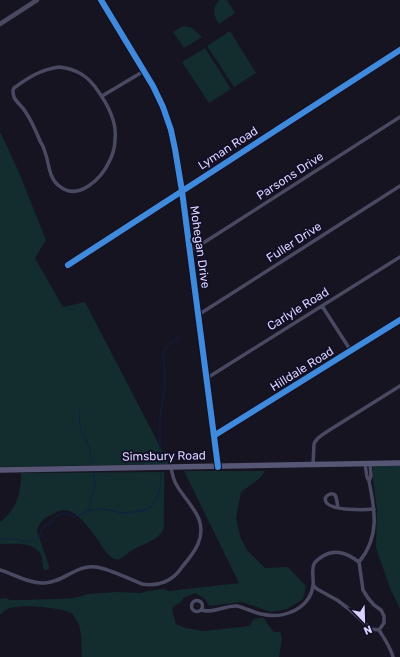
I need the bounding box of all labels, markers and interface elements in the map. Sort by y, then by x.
street label: Lyman Road [196,124,260,172]
street label: Parsons Drive [254,149,326,203]
street label: Mohegan Drive [187,205,213,290]
street label: Fuller Drive [264,219,324,265]
street label: Carlyle Road [265,285,331,333]
street label: Hilldale Road [268,344,336,394]
street label: Simsbury Road [122,448,206,464]
north arrow [344,601,384,641]
text: N [361,622,374,637]

